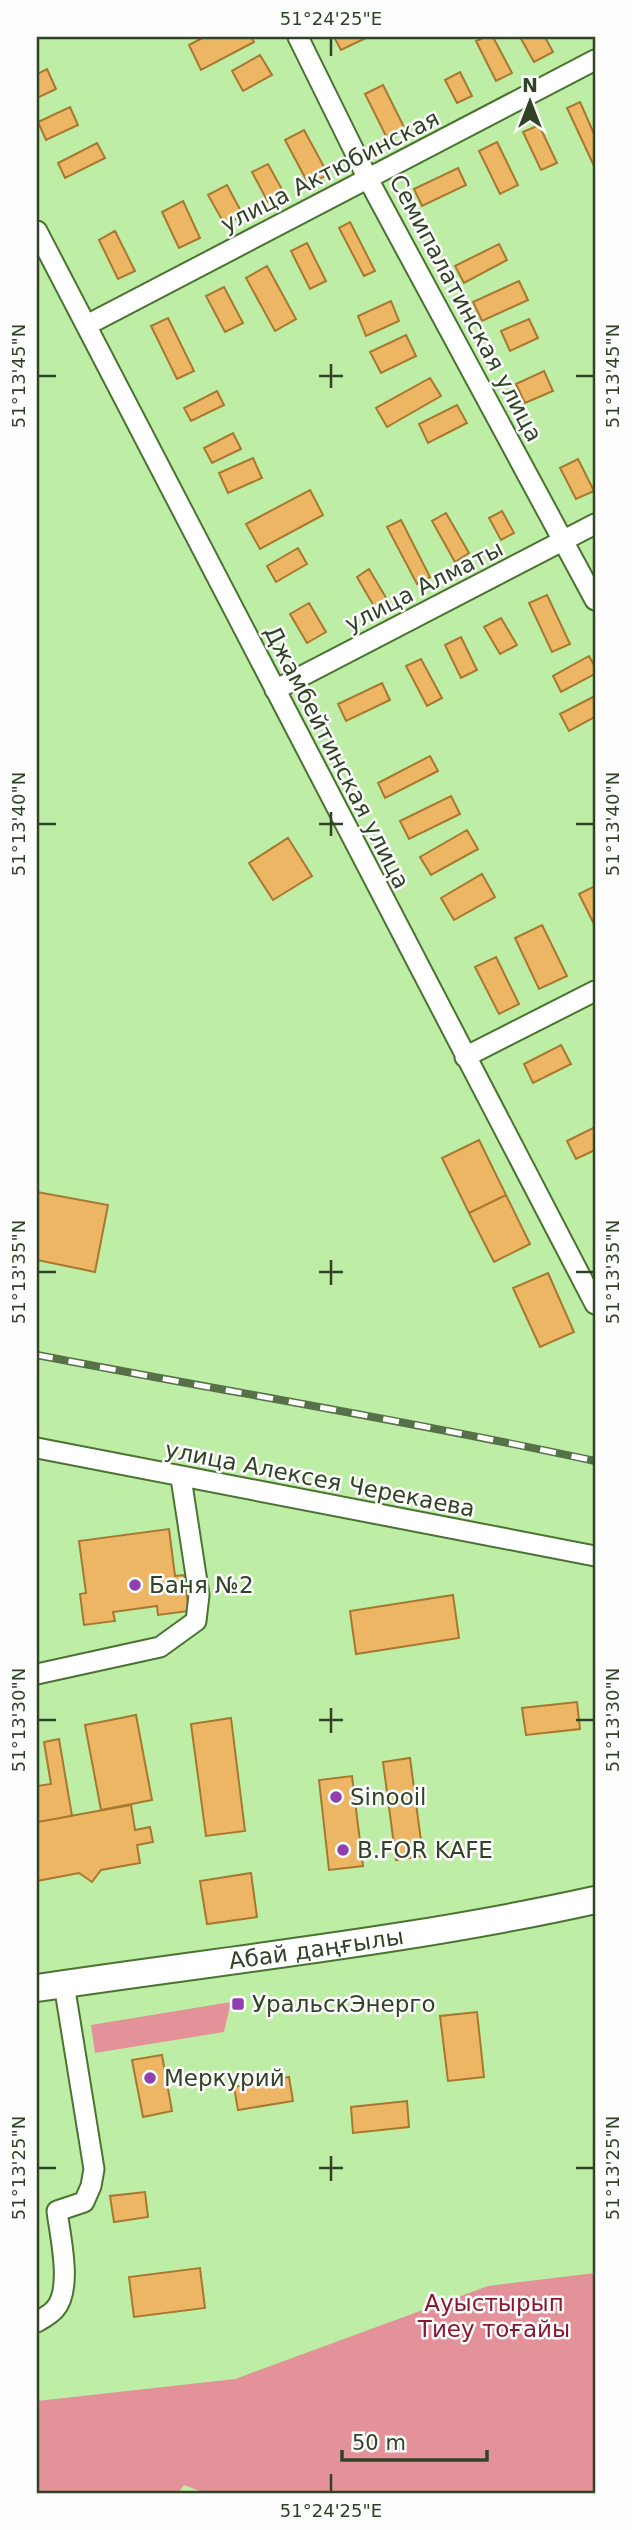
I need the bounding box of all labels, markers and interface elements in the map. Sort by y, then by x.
text: 51°24'25"E [280,8,382,29]
north arrow [496,66,566,136]
text: N [522,74,538,96]
street label: улица Актюбинская [217,105,443,237]
street label: Семипалатинская улица [384,170,548,446]
text: 51°13'45"N [8,324,29,428]
text: 51°13'45"N [602,324,623,428]
street label: улица Алматы [341,535,507,637]
street label: Джамбейтинская улица [259,621,415,893]
text: 51°13'40"N [8,772,29,876]
text: 51°13'40"N [602,772,623,876]
text: 51°13'35"N [8,1220,29,1324]
text: 51°13'35"N [602,1220,623,1324]
street label: улица Алексея Черекаева [163,1436,477,1522]
place label: Баня №2 [149,1572,254,1598]
marker: Баня №2 [127,1577,143,1593]
text: 51°13'30"N [8,1668,29,1772]
text: 51°13'30"N [602,1668,623,1772]
place label: Sinooil [350,1784,427,1810]
marker: Sinooil [328,1789,344,1805]
place label: B.FOR KAFE [357,1837,493,1863]
marker: B.FOR KAFE [335,1842,351,1858]
street label: Абай даңғылы [227,1923,405,1974]
place label: УральскЭнерго [252,1991,436,2017]
marker: УральскЭнерго [230,1996,246,2012]
place label: Меркурий [164,2065,285,2091]
marker: Меркурий [142,2070,158,2086]
text: 51°13'25"N [8,2116,29,2220]
text: 51°13'25"N [602,2116,623,2220]
park label: Ауыстырып Тиеу тоғайы [417,2290,570,2342]
scale bar [342,2418,487,2462]
text: 50 m [352,2431,406,2455]
text: 51°24'25"E [280,2500,382,2521]

